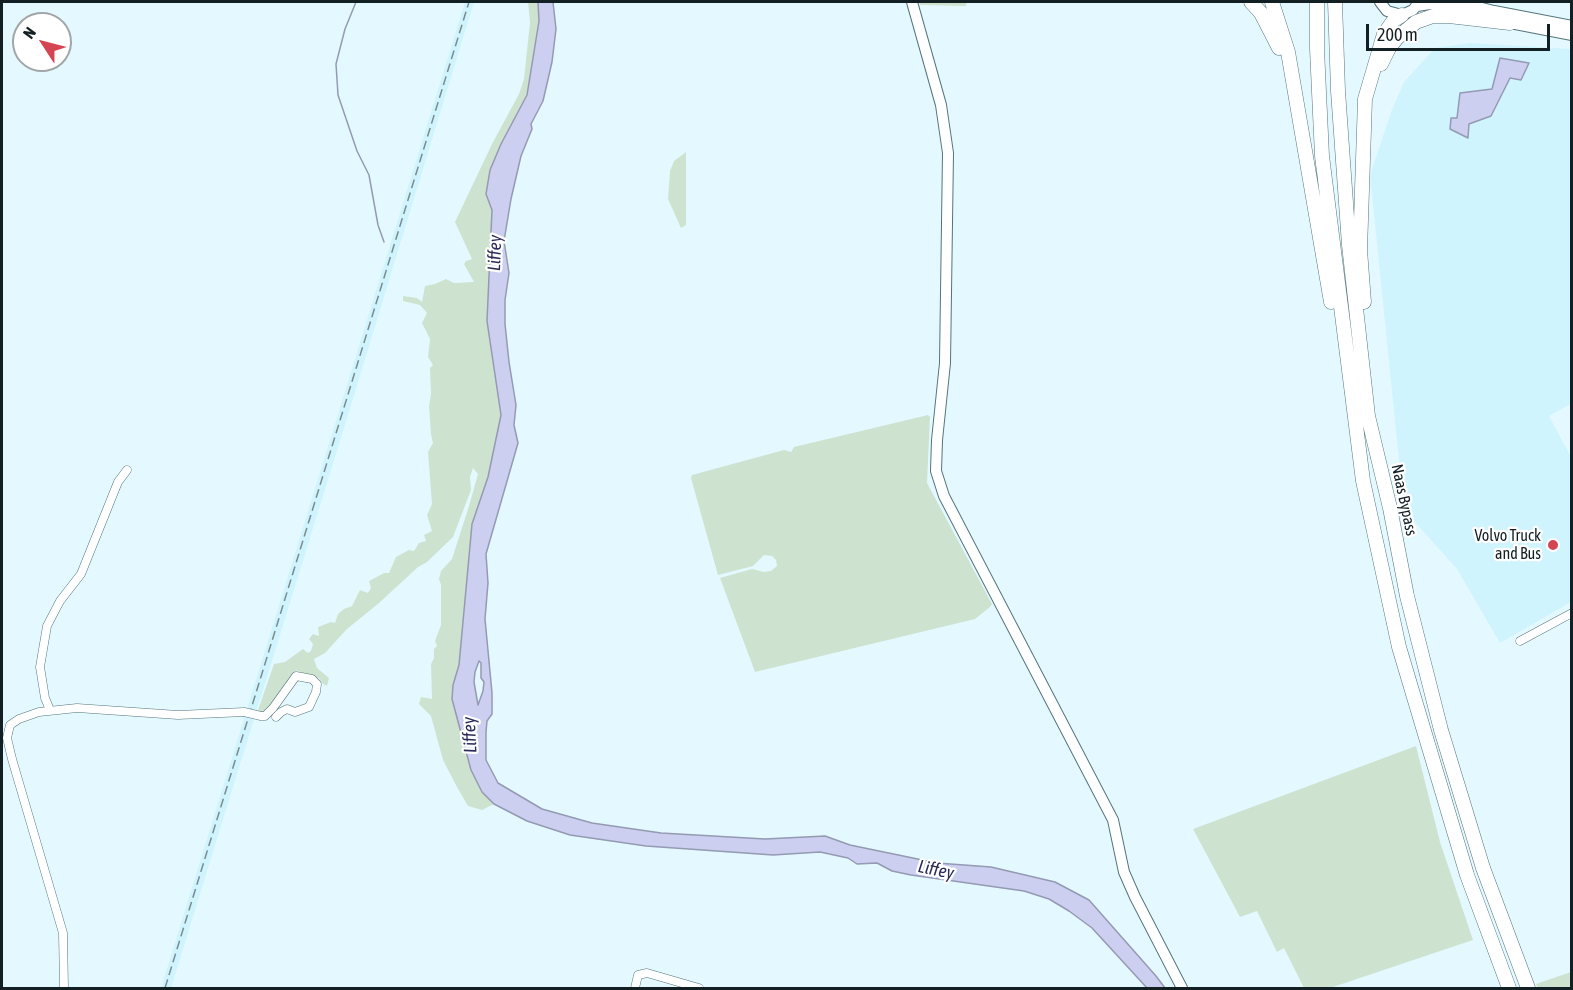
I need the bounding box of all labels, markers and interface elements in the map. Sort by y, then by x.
north arrow [12,12,72,72]
scale bar [1369,12,1554,50]
text: N [19,23,39,42]
text: 200 m [1377,24,1418,45]
water label: Liffey [484,234,506,272]
street label: Naas Bypass [1387,462,1421,538]
place label: Volvo Truck and Bus [1474,526,1541,564]
marker: Volvo Truck and Bus [1546,538,1560,552]
water label: Liffey [458,716,482,754]
water label: Liffey [916,856,956,884]

